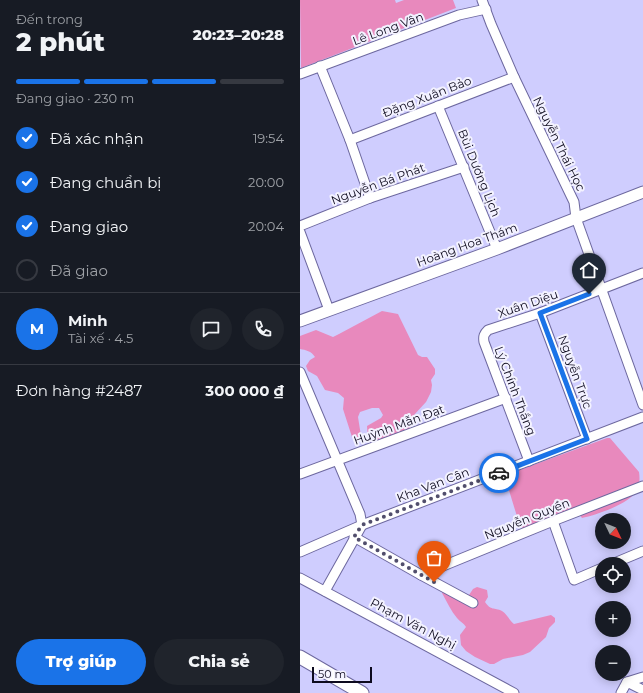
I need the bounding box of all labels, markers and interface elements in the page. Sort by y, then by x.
street label: Lê Long Vân [350,9,425,48]
text: Đến trong [16,11,83,27]
text: 20:23–20:28 [193,25,284,44]
text: 2 phút [16,26,105,58]
street label: Đặng Xuân Bảo [380,73,473,120]
text: Đang giao · 230 m [16,90,134,106]
street label: Nguyễn Thái Học [530,94,589,194]
icon: check [16,127,38,149]
street label: Bùi Dương Lịch [455,127,504,219]
text: Đã xác nhận [50,129,144,148]
text: 19:54 [253,130,284,146]
street label: Nguyễn Bá Phát [329,160,427,207]
icon: check [16,171,38,193]
text: Đang chuẩn bị [50,173,161,192]
text: 20:00 [248,174,284,190]
icon: check [16,215,38,237]
text: Đang giao [50,217,128,236]
text: 20:04 [248,218,284,234]
street label: Hoàng Hoa Thám [414,219,519,270]
pin [572,253,606,294]
icon: home [578,259,600,281]
text: Đã giao [50,261,108,280]
street label: Xuân Diệu [496,286,560,321]
button: chat [190,308,232,350]
button: phone [242,308,284,350]
text: Minh [68,311,108,330]
text: M [30,319,44,338]
text: Tài xế · 4.5 [68,330,133,346]
street label: Nguyễn Trực [555,333,596,411]
street label: Lý Chính Thắng [492,344,539,438]
text: Đơn hàng #2487 [16,381,142,400]
text: 300 000 ₫ [205,381,284,400]
street label: Huỳnh Mẫn Đạt [351,401,446,448]
courier [479,453,519,493]
icon: car [488,462,510,484]
street label: Kha Vạn Cân [394,464,471,505]
street label: Nguyễn Quyền [482,495,572,542]
north arrow [595,513,631,549]
map controls [595,513,631,681]
pin [417,541,451,582]
icon: bag [423,547,445,569]
button: locate [595,557,631,593]
street label: Phạm Văn Nghị [368,595,459,652]
button: + [595,601,631,637]
button: Trợ giúp [16,639,146,685]
button: Chia sẻ [154,639,284,685]
button: − [595,645,631,681]
scale bar [312,665,372,684]
text: 50 m [318,667,346,681]

